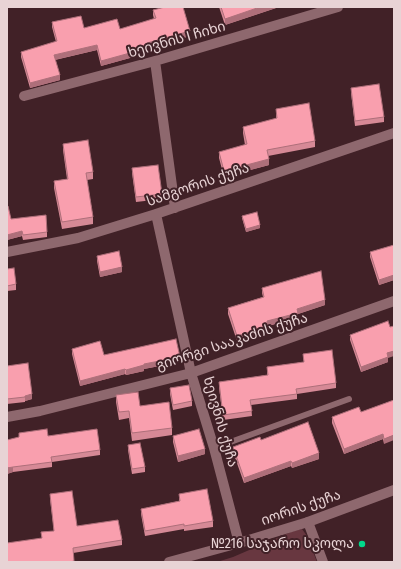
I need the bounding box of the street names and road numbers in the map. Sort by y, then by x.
street label: ხეივნის I ჩიხი [126,18,228,62]
street label: სამგორის ქუჩა [144,160,252,210]
street label: გიორგი სააკაძის ქუჩა [154,310,310,374]
street label: ხეივნის ქუჩა [199,375,241,469]
street label: იორის ქუჩა [259,487,343,529]

